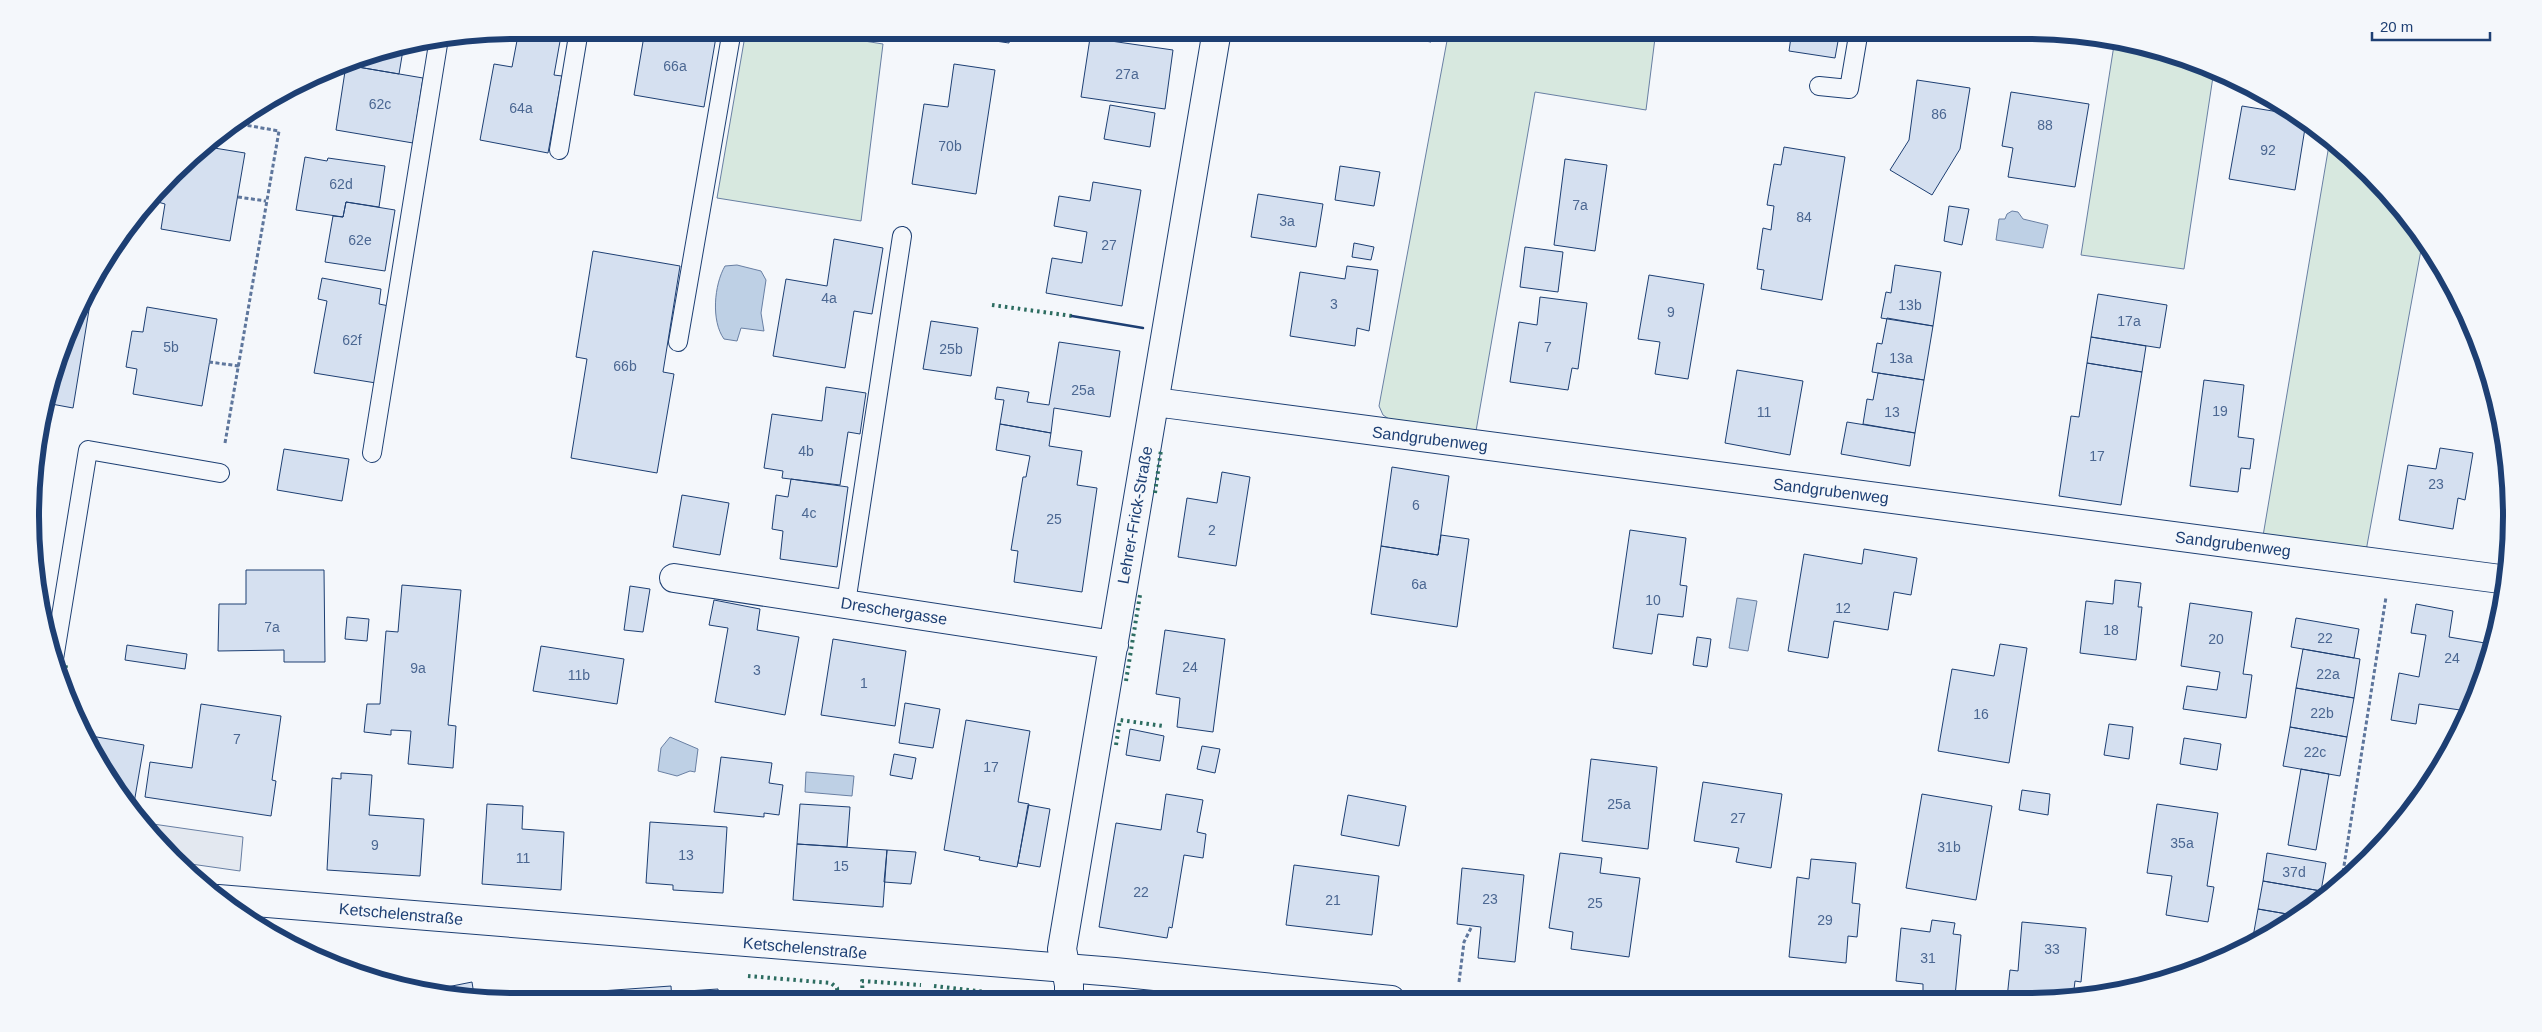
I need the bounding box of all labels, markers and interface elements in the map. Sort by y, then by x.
scale bar [2372,10,2490,42]
text: 20 m [2380,18,2413,35]
house number: 66a [663,58,687,74]
house number: 27a [1115,66,1139,82]
house number: 62c [369,96,391,112]
house number: 64a [509,100,533,116]
house number: 86 [1931,106,1947,122]
house number: 88 [2037,117,2053,133]
house number: 70b [938,138,962,154]
house number: 92 [2260,142,2276,158]
house number: 62d [329,176,353,192]
house number: 7a [1572,197,1588,213]
house number: 84 [1796,209,1812,225]
house number: 3a [1279,213,1295,229]
house number: 62e [348,232,372,248]
house number: 27 [1101,237,1117,253]
house number: 4a [821,290,837,306]
house number: 3 [1330,296,1338,312]
house number: 13b [1898,297,1922,313]
house number: 9 [1667,304,1675,320]
house number: 17a [2117,313,2141,329]
house number: 62f [342,332,362,348]
house number: 5b [163,339,179,355]
house number: 7 [1544,339,1552,355]
house number: 25b [939,341,963,357]
house number: 13a [1889,350,1913,366]
house number: 66b [613,358,637,374]
house number: 25a [1071,382,1095,398]
house number: 19 [2212,403,2228,419]
house number: 11 [1757,404,1771,420]
house number: 13 [1884,404,1900,420]
street label: Sandgrubenweg [1371,423,1489,455]
house number: 4b [798,443,814,459]
street label: Lehrer-Frick-Straße [1115,445,1156,585]
house number: 17 [2089,448,2105,464]
street label: Sandgrubenweg [1772,475,1890,507]
house number: 23 [2428,476,2444,492]
house number: 6 [1412,497,1420,513]
house number: 4c [802,505,816,521]
house number: 25 [1046,511,1062,527]
house number: 2 [1208,522,1216,538]
street label: Sandgrubenweg [2174,528,2292,560]
house number: 6a [1411,576,1427,592]
house number: 10 [1645,592,1661,608]
street label: Dreschergasse [840,594,949,628]
house number: 12 [1835,600,1851,616]
house number: 7a [264,619,280,635]
house number: 18 [2103,622,2119,638]
house number: 22 [2317,630,2333,646]
house number: 20 [2208,631,2224,647]
house number: 24 [2444,650,2460,666]
house number: 24 [1182,659,1198,675]
house number: 9a [410,660,426,676]
house number: 3 [753,662,761,678]
house number: 22a [2316,666,2340,682]
house number: 11b [568,667,590,683]
house number: 1 [860,675,868,691]
house number: 22b [2310,705,2334,721]
house number: 16 [1973,706,1989,722]
house number: 7 [233,731,241,747]
house number: 22c [2304,744,2326,760]
house number: 17 [983,759,999,775]
house number: 25a [1607,796,1631,812]
house number: 27 [1730,810,1746,826]
house number: 35a [2170,835,2194,851]
house number: 9 [371,837,379,853]
house number: 31b [1937,839,1961,855]
house number: 13 [678,847,694,863]
house number: 11 [516,850,530,866]
house number: 15 [833,858,849,874]
house number: 37d [2282,864,2306,880]
house number: 22 [1133,884,1149,900]
house number: 23 [1482,891,1498,907]
house number: 21 [1325,892,1341,908]
house number: 25 [1587,895,1603,911]
street label: Ketschelenstraße [338,900,464,928]
house number: 29 [1817,912,1833,928]
street label: Ketschelenstraße [742,934,868,962]
house number: 33 [2044,941,2060,957]
house number: 31 [1920,950,1936,966]

